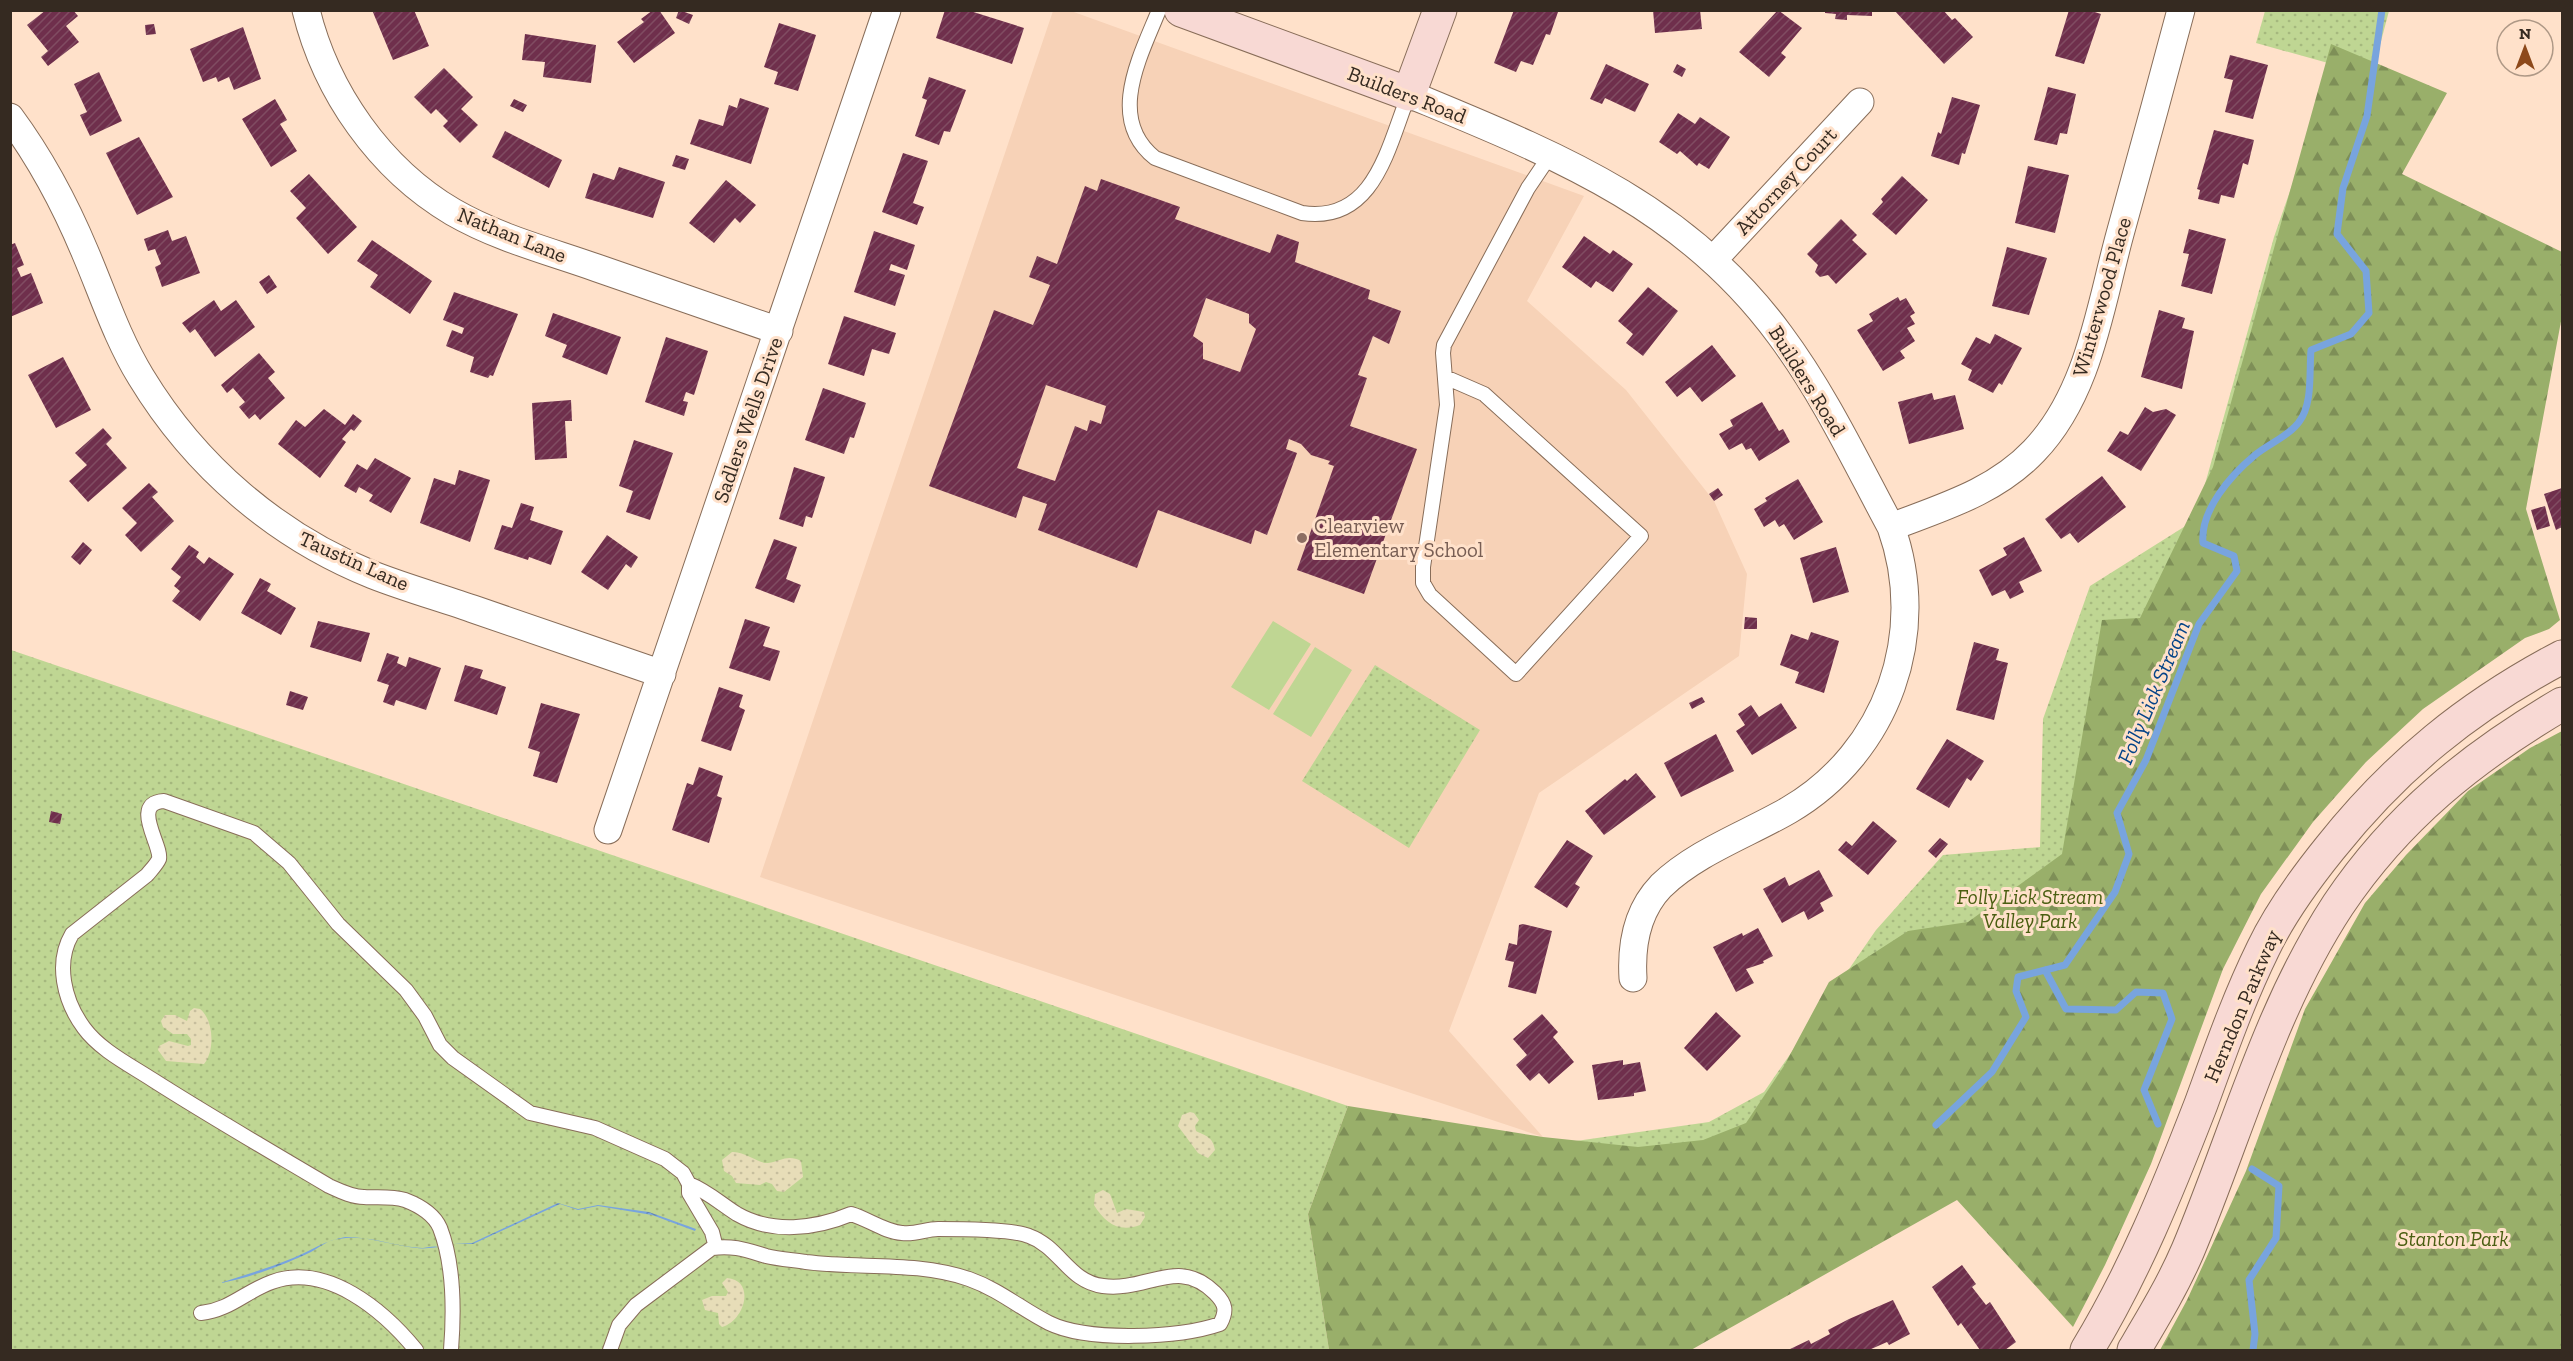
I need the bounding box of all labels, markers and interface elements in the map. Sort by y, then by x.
north arrow [2495,18,2555,78]
text: N [2519,24,2531,43]
street label: Builders Road [1344,60,1471,129]
street label: Attorney Court [1730,122,1842,240]
street label: Nathan Lane [454,201,570,268]
street label: Winterwood Place [2067,214,2136,379]
street label: Builders Road [1764,321,1851,441]
street label: Sadlers Wells Drive [707,334,788,506]
place label: Clearview Elementary School [1314,513,1484,562]
street label: Taustin Lane [295,525,413,596]
marker: Clearview Elementary School [1295,531,1309,545]
water label: Folly Lick Stream [2111,616,2196,768]
park label: Folly Lick Stream Valley Park [1957,884,2103,933]
street label: Herndon Parkway [2198,925,2285,1086]
park label: Stanton Park [2397,1226,2509,1251]

